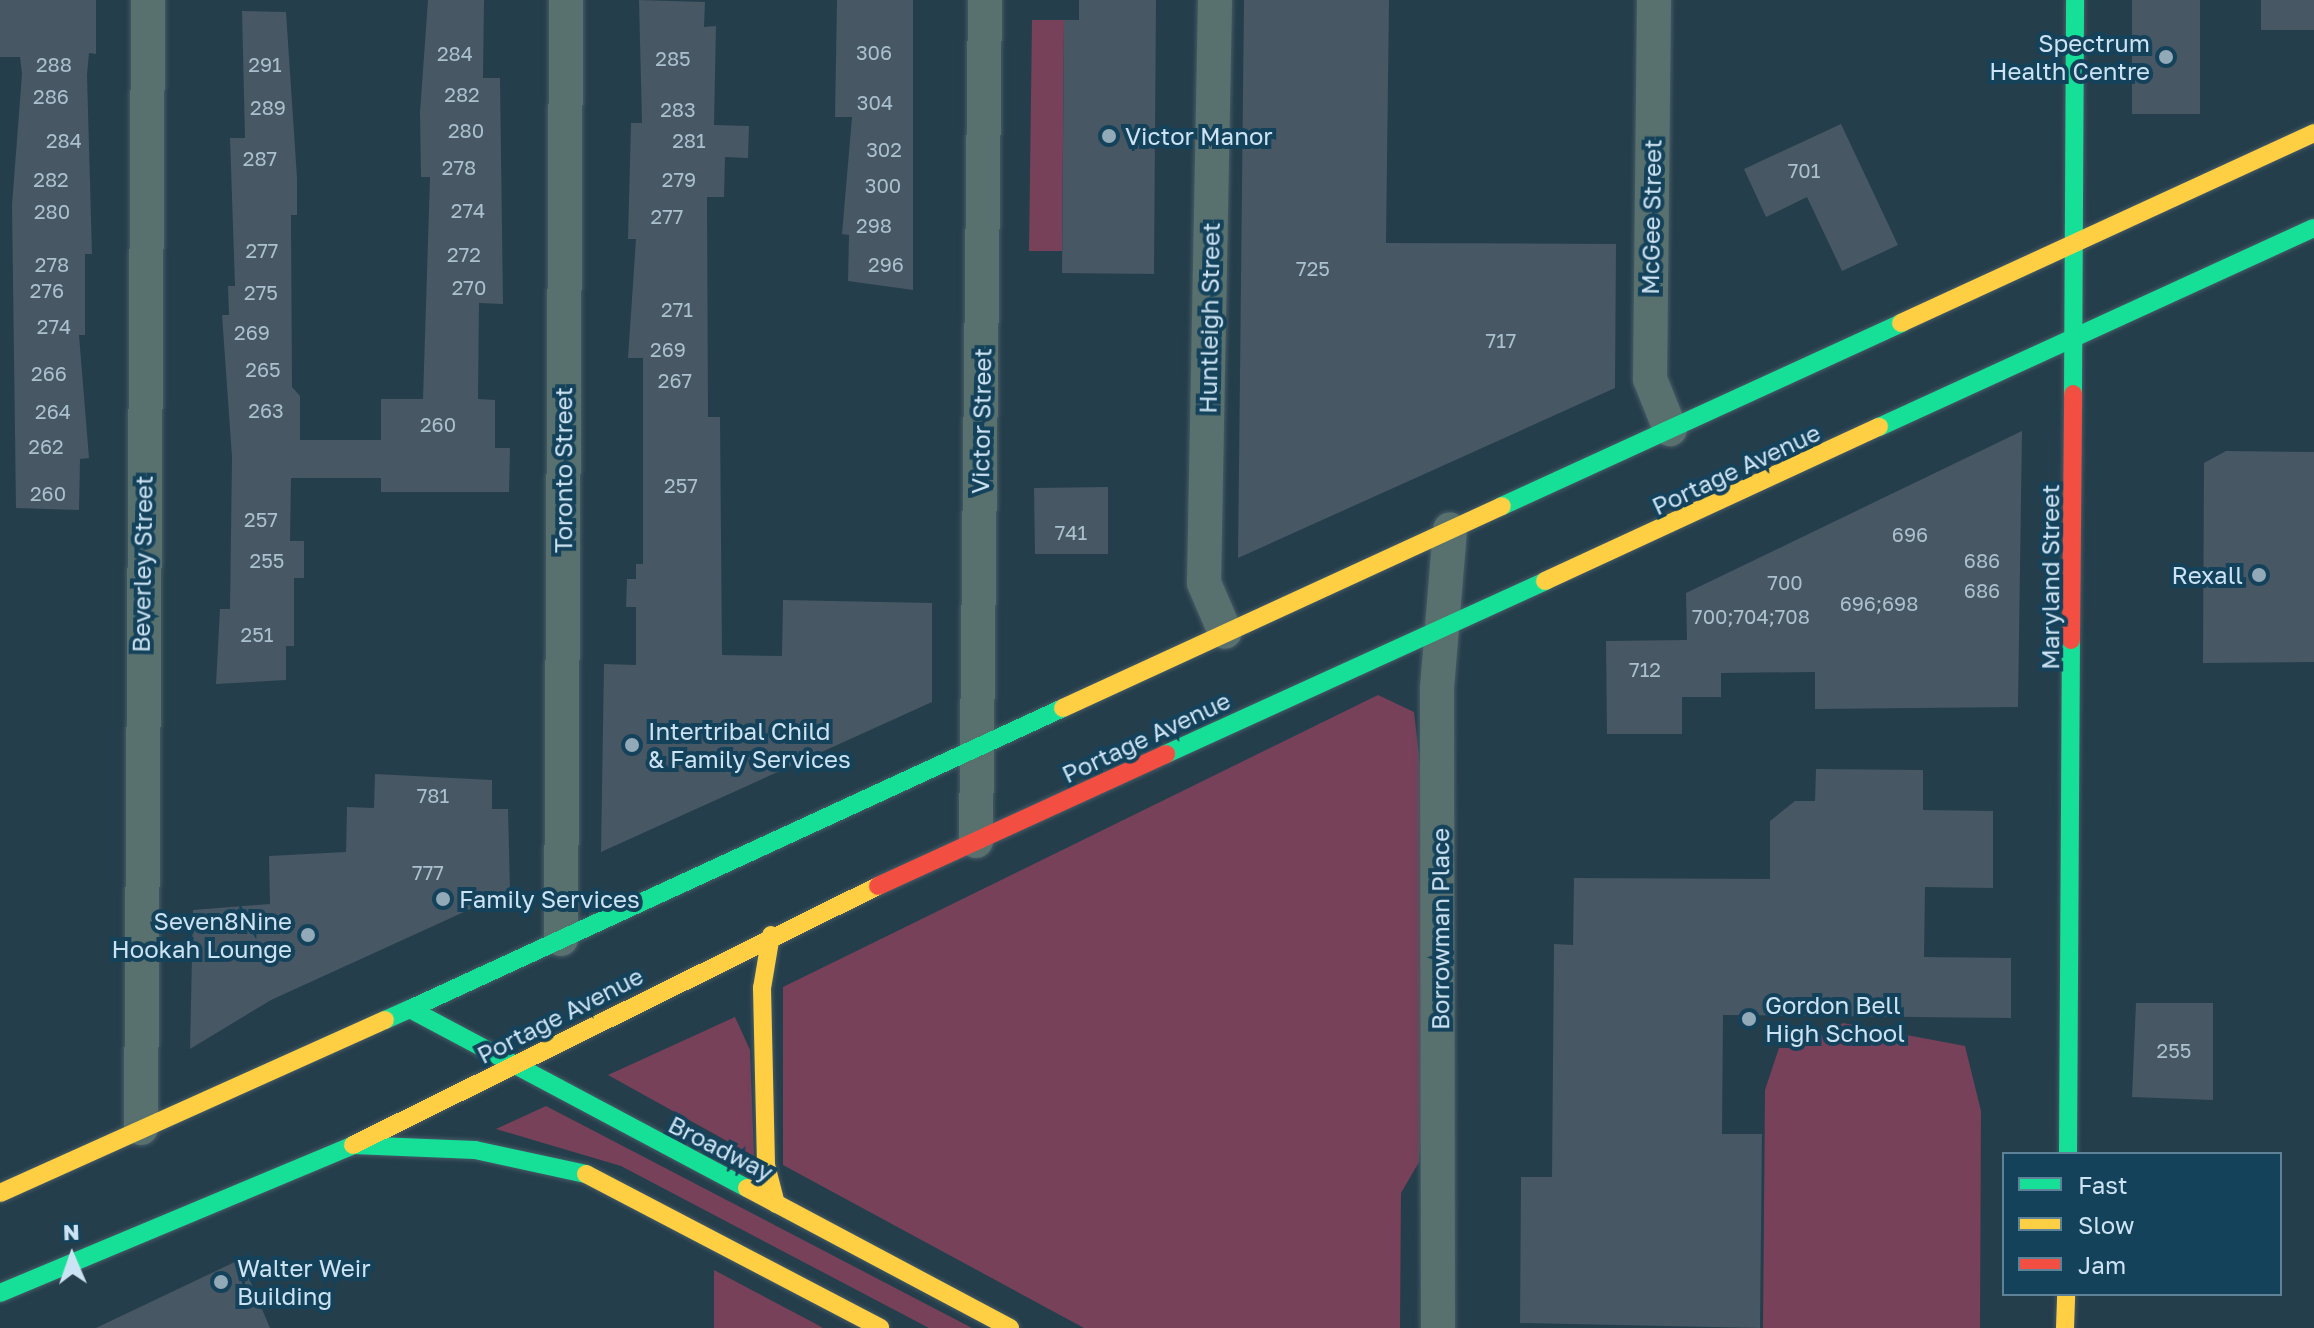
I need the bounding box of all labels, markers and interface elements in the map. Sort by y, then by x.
place label: Spectrum Health Centre [1989,29,2150,85]
house number: 306 [856,40,892,64]
house number: 284 [437,41,473,65]
house number: 285 [655,46,691,70]
marker: Spectrum Health Centre [2157,48,2175,66]
house number: 288 [36,52,72,76]
house number: 291 [248,52,282,76]
house number: 282 [444,82,480,106]
house number: 286 [33,84,69,108]
house number: 304 [857,90,893,114]
house number: 289 [250,95,286,119]
house number: 283 [660,97,696,121]
house number: 280 [448,118,484,142]
place label: Victor Manor [1125,122,1273,150]
marker: Victor Manor [1100,127,1118,145]
house number: 284 [46,128,82,152]
house number: 281 [672,128,706,152]
house number: 302 [866,137,902,161]
street label: McGee Street [1635,139,1667,295]
house number: 287 [243,146,277,170]
house number: 278 [442,155,476,179]
house number: 701 [1788,158,1820,182]
house number: 282 [33,167,69,191]
house number: 279 [662,167,696,191]
house number: 300 [865,173,901,197]
house number: 274 [451,198,485,222]
house number: 280 [34,199,70,223]
house number: 277 [651,204,683,228]
house number: 298 [856,213,892,237]
street label: Huntleigh Street [1193,222,1225,414]
house number: 277 [246,238,278,262]
house number: 272 [447,242,481,266]
house number: 278 [35,252,69,276]
house number: 296 [868,252,904,276]
house number: 725 [1296,256,1330,280]
house number: 270 [452,275,486,299]
house number: 276 [30,278,64,302]
house number: 275 [244,280,278,304]
house number: 271 [661,297,693,321]
house number: 274 [37,314,71,338]
house number: 269 [234,320,270,344]
house number: 717 [1486,328,1516,352]
house number: 269 [650,337,686,361]
street label: Victor Street [965,348,997,494]
house number: 265 [245,357,281,381]
house number: 266 [31,361,67,385]
house number: 267 [658,368,692,392]
street label: Toronto Street [549,387,577,553]
house number: 263 [248,398,284,422]
house number: 264 [35,399,71,423]
house number: 260 [420,412,456,436]
street label: Portage Avenue [1647,417,1825,521]
house number: 262 [28,434,64,458]
house number: 257 [664,473,698,497]
street label: Beverley Street [126,475,158,653]
house number: 260 [30,481,66,505]
street label: Maryland Street [2036,484,2064,670]
house number: 257 [244,507,278,531]
house number: 741 [1055,520,1087,544]
house number: 696 [1892,522,1928,546]
house number: 255 [250,548,284,572]
house number: 686 [1964,548,2000,572]
place label: Rexall [2172,561,2243,589]
marker: Rexall [2250,566,2268,584]
house number: 700 [1767,570,1803,594]
house number: 686 [1964,578,2000,602]
house number: 696;698 [1840,591,1918,615]
house number: 700;704;708 [1692,604,1810,628]
house number: 251 [241,622,273,646]
house number: 712 [1629,657,1661,681]
street label: Portage Avenue [1057,685,1235,789]
place label: Intertribal Child & Family Services [648,717,851,773]
marker: Intertribal Child & Family Services [623,736,641,754]
house number: 781 [417,783,449,807]
street label: Borrowman Place [1426,828,1454,1030]
house number: 777 [412,860,444,884]
place label: Family Services [459,885,640,913]
marker: Family Services [434,890,452,908]
place label: Seven8Nine Hookah Lounge [112,907,292,963]
marker: Seven8Nine Hookah Lounge [299,926,317,944]
street label: Portage Avenue [472,961,648,1069]
place label: Gordon Bell High School [1765,991,1905,1047]
marker: Gordon Bell High School [1740,1010,1758,1028]
house number: 255 [2157,1038,2191,1062]
street label: Broadway [664,1109,778,1187]
legend [2002,1152,2282,1296]
text: Fast [2078,1170,2128,1199]
text: Slow [2078,1210,2134,1239]
north arrow [32,1216,112,1296]
text: N [62,1218,80,1245]
text: Jam [2078,1250,2126,1279]
place label: Walter Weir Building [237,1254,371,1310]
marker: Walter Weir Building [212,1273,230,1291]

